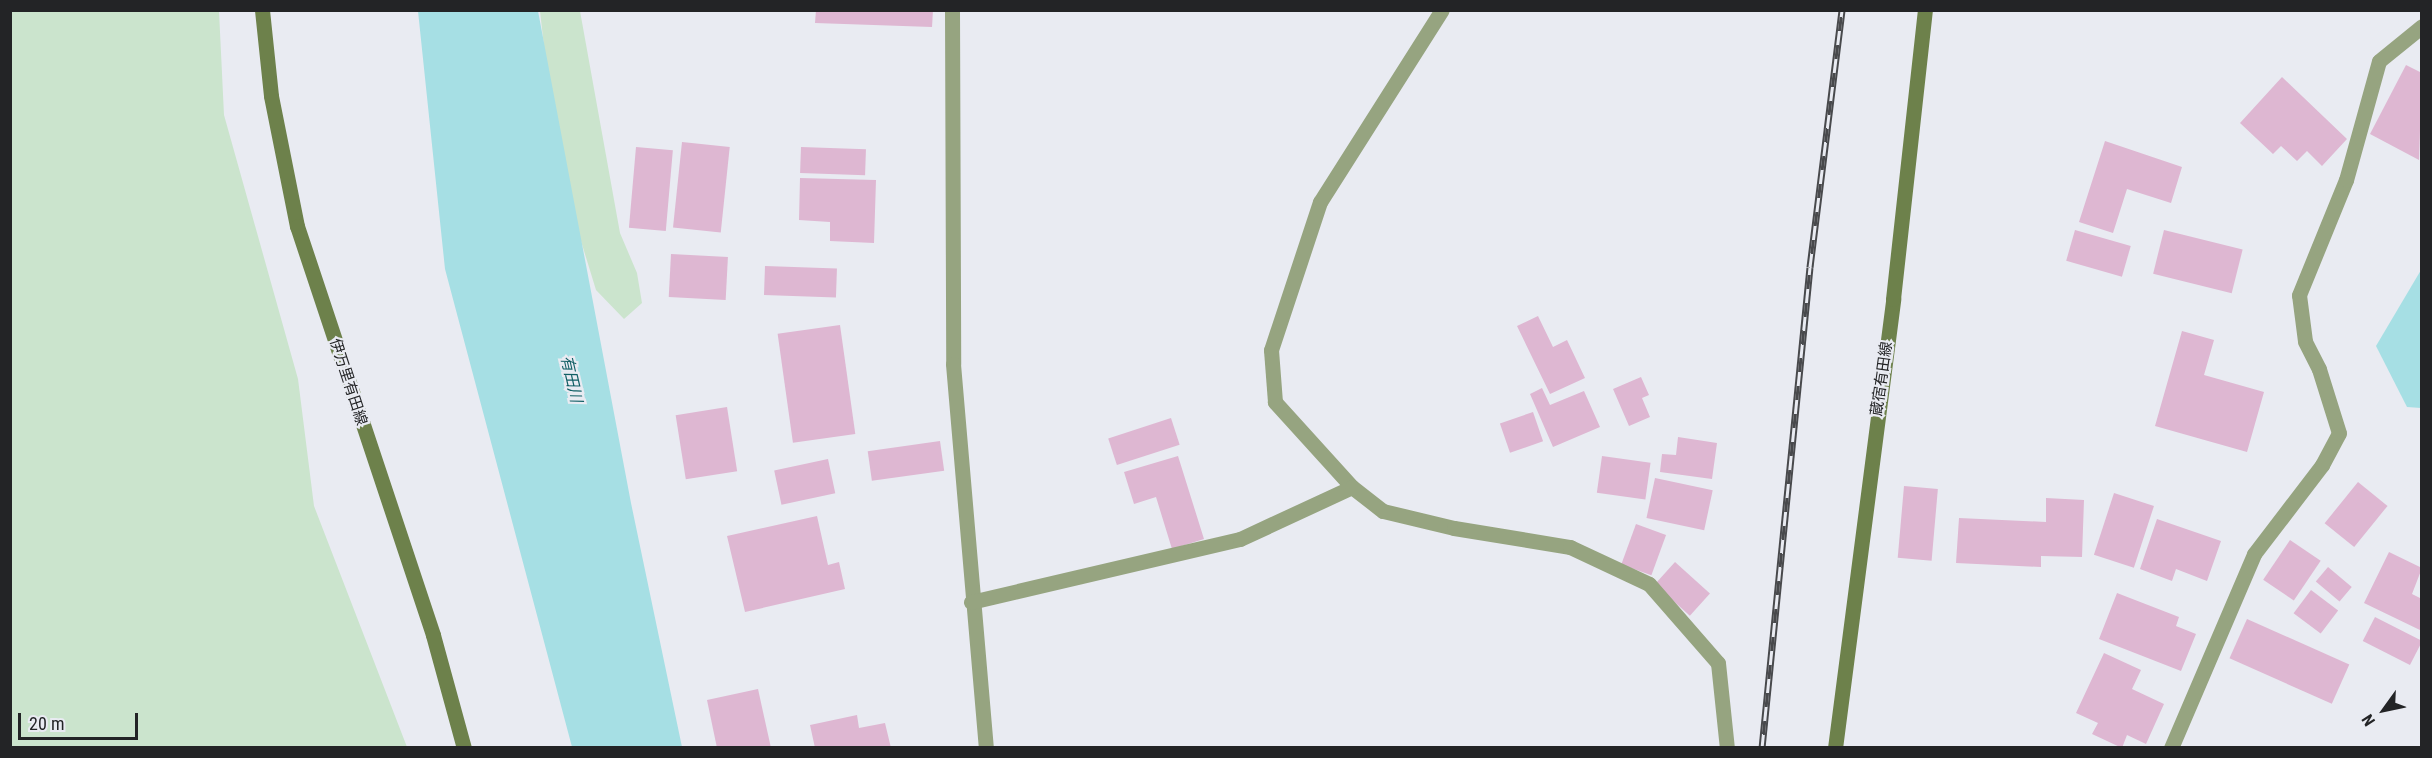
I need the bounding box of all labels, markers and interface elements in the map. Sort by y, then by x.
street label: 伊万里有田線 [326,336,370,428]
street label: 蔵宿有田線 [1868,341,1896,417]
water label: 有田川 [556,353,586,405]
north arrow [2354,680,2414,740]
scale bar [21,701,141,739]
text: N [2358,711,2379,729]
text: 20 m [29,713,64,734]

